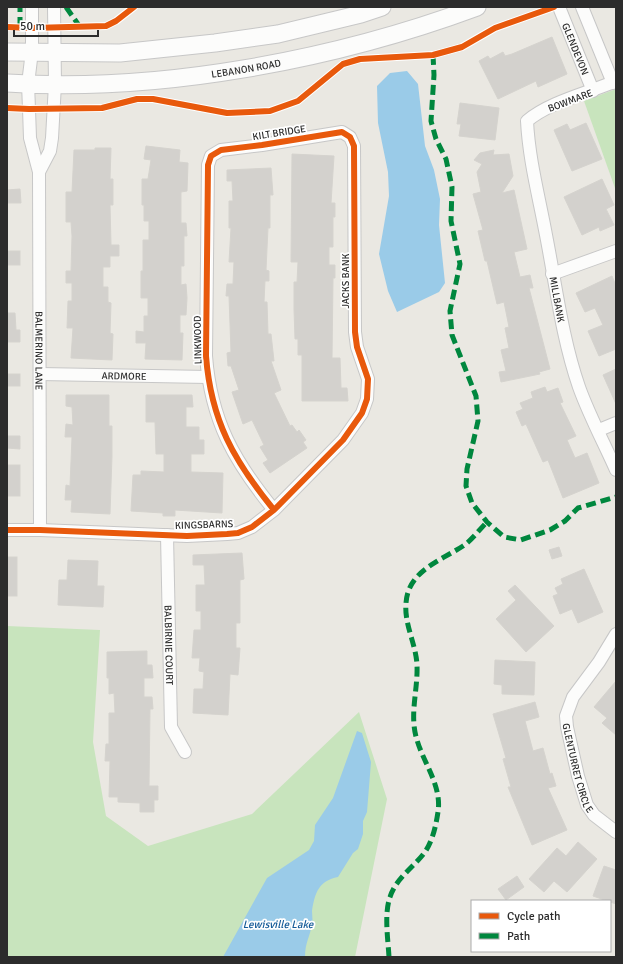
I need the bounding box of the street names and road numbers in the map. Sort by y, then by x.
street label: GLENDEVON [559,21,591,77]
street label: LEBANON ROAD [211,57,282,81]
street label: BOWMARE [546,87,595,115]
street label: KILT BRIDGE [252,123,307,143]
street label: JACKS BANK [340,253,352,308]
street label: MILLBANK [547,276,567,323]
street label: BALMERINO LANE [32,311,45,391]
street label: LINKWOOD [192,315,204,365]
street label: ARDMORE [101,370,147,383]
street label: KINGSBARNS [175,518,234,532]
street label: BALBIRNIE COURT [161,605,175,685]
street label: GLENTURRET CIRCLE [560,723,596,816]

